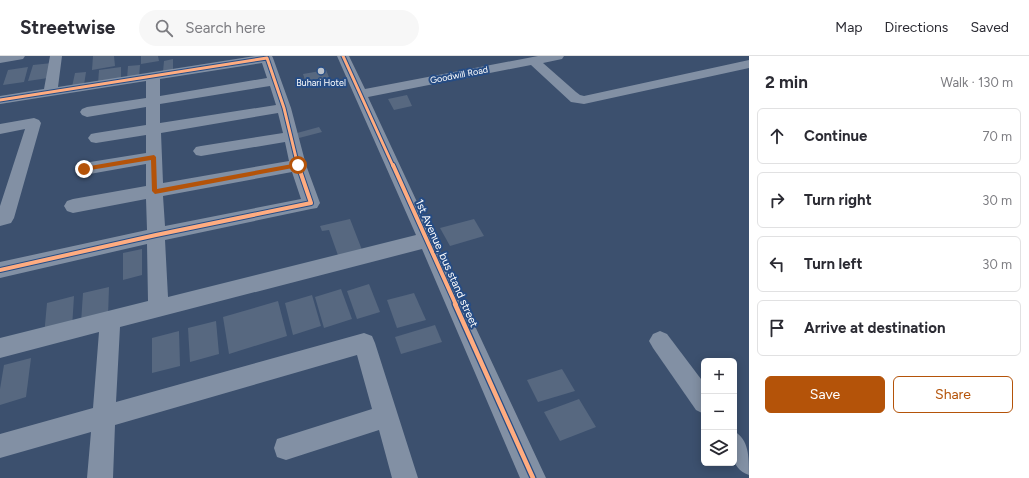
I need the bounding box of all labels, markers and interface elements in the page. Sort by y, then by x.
search box [139,10,419,46]
text: Streetwise [20,16,115,39]
icon: search [153,17,175,39]
text: Search here [185,19,265,37]
text: Map [835,19,863,36]
text: Directions [885,19,948,36]
text: Saved [970,19,1009,36]
street label: Goodwill Road [429,64,489,85]
marker: Buhari Hotel [316,66,326,76]
text: 2 min [765,72,808,92]
text: Walk · 130 m [940,75,1013,90]
place label: Buhari Hotel [296,77,346,88]
icon: ahead [766,125,788,147]
text: Continue [804,127,867,145]
text: 70 m [982,129,1012,144]
route start [289,156,307,174]
route end [75,160,93,178]
icon: right [766,189,788,211]
text: Turn right [804,191,872,209]
text: 30 m [982,193,1012,208]
street label: 1st Avenue, bus stand street [412,197,481,329]
icon: left [766,253,788,275]
text: Turn left [804,255,862,273]
text: 30 m [982,257,1012,272]
icon: arrive [766,317,788,339]
text: Arrive at destination [804,319,945,337]
map controls [701,358,737,466]
button: + [701,358,737,394]
button: Save [765,376,885,413]
button: Share [893,376,1013,413]
button: − [701,394,737,430]
button: layers [701,430,737,466]

